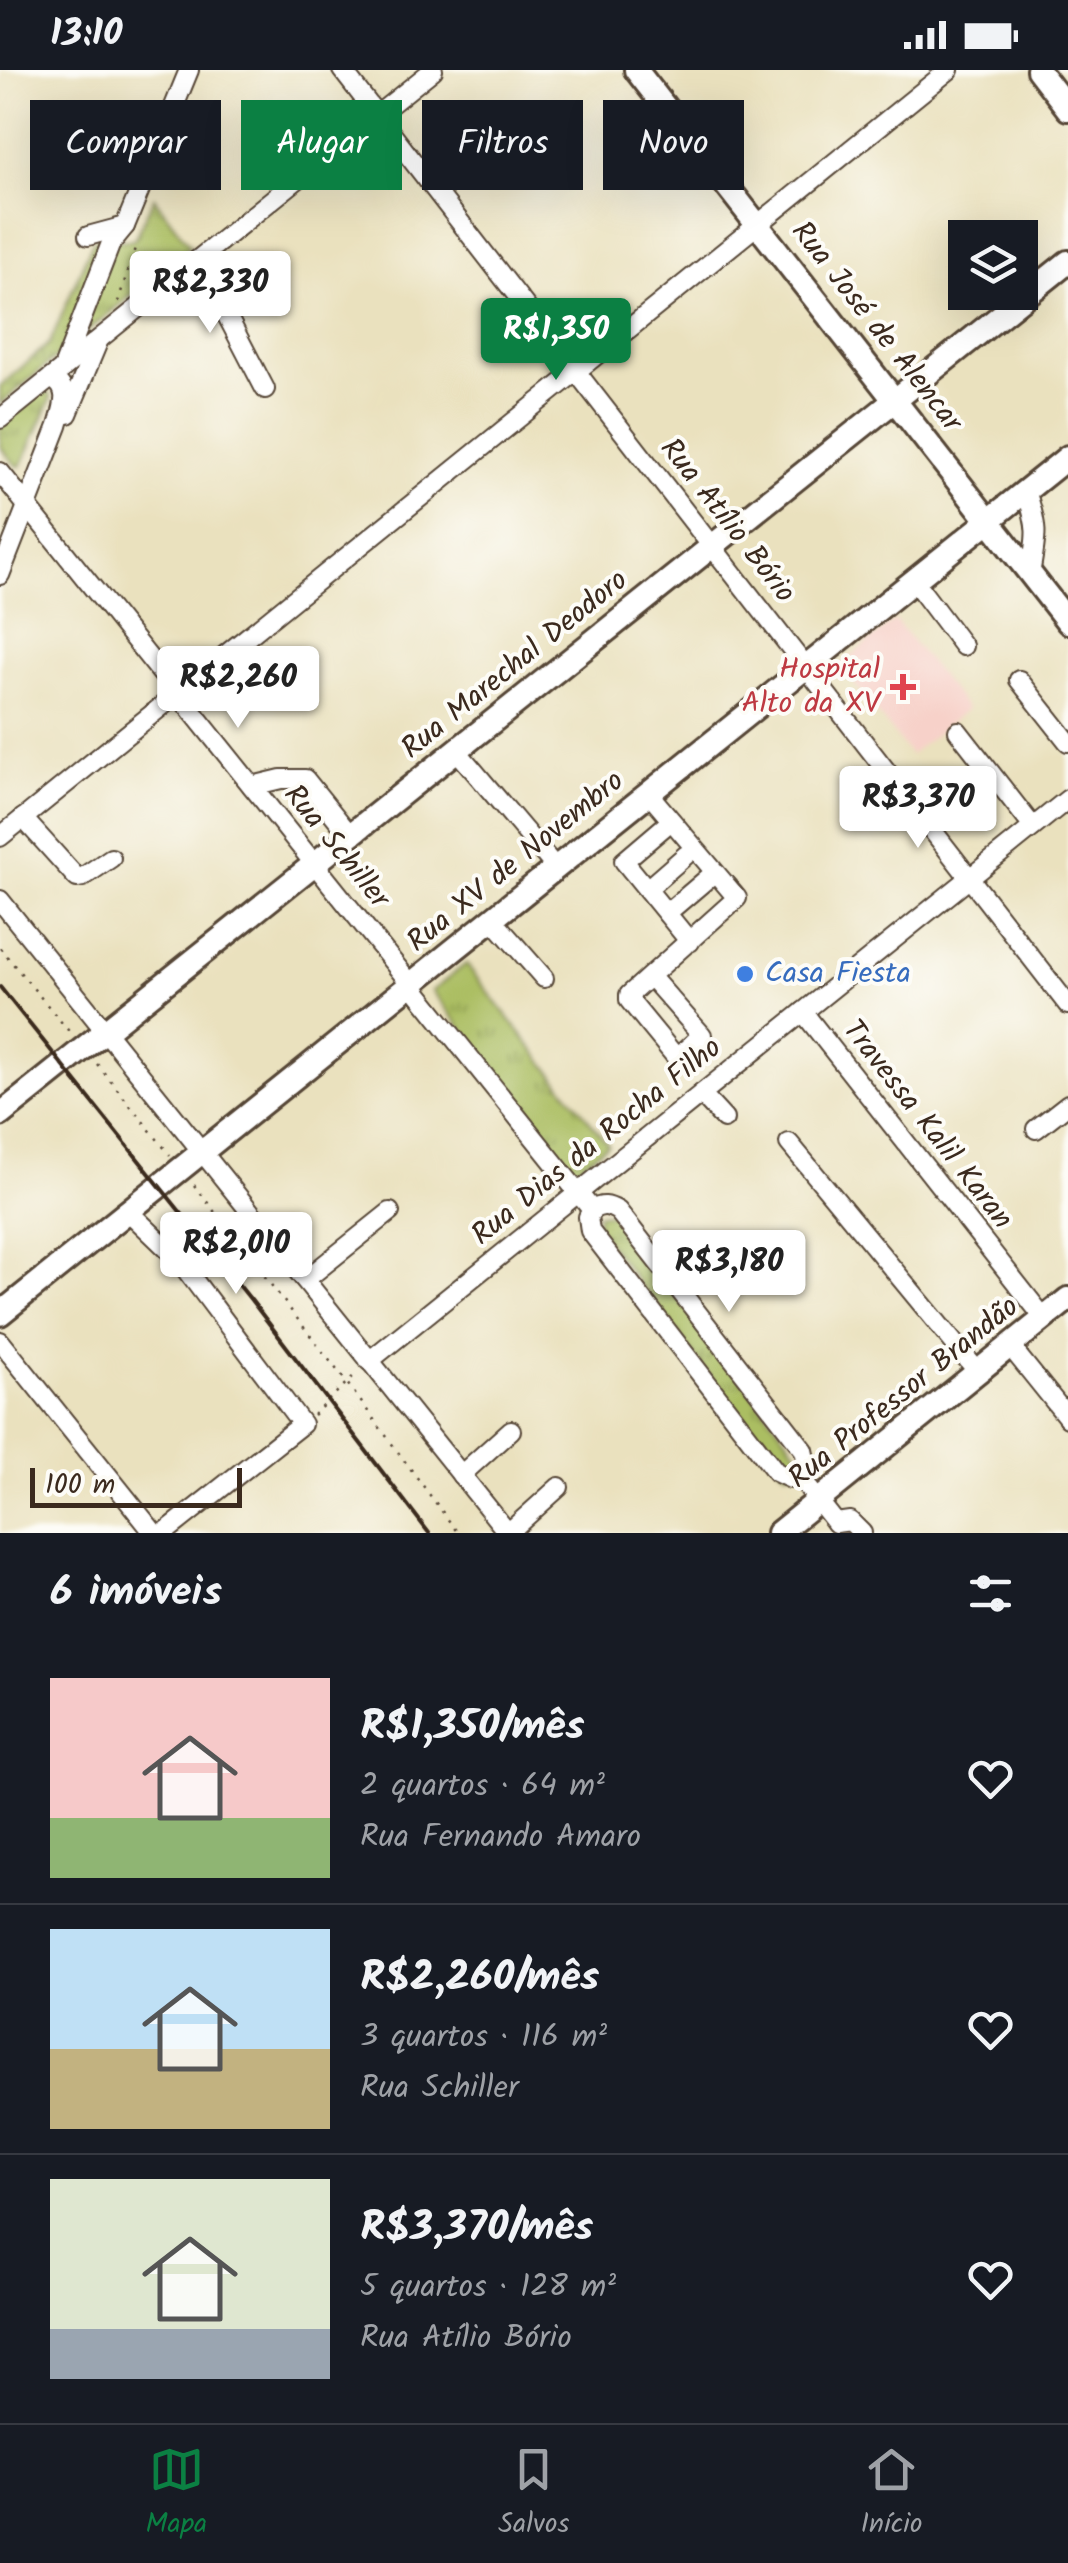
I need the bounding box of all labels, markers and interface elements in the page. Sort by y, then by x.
text: 13:10 [50,5,123,65]
chip: Comprar [30,100,221,190]
chip: Alugar [241,100,402,190]
chip: Filtros [422,100,583,190]
chip: Novo [603,100,744,190]
street label: Rua José de Alencar [778,211,975,444]
map controls [948,220,1038,310]
button: layers [948,220,1038,310]
pin: R$2,330 [118,251,302,336]
text: R$2,330 [152,258,268,309]
pin: R$1,350 [464,298,648,383]
text: R$1,350 [503,305,609,356]
street label: Rua Atílio Bório [647,428,807,614]
street label: Rua Marechal Deodoro [391,558,639,772]
pin: R$2,260 [146,646,330,731]
place label: Hospital Alto da XV [741,646,882,728]
text: R$2,260 [179,653,297,704]
marker: Hospital Alto da XV [890,674,916,700]
street label: Rua XV de Novembro [397,759,635,965]
pin: R$3,370 [826,766,1010,851]
text: R$3,370 [861,773,975,824]
street label: Rua Schiller [271,774,403,921]
place label: Casa Fiesta [765,950,911,998]
marker: Casa Fiesta [734,963,756,985]
street label: Travessa Kalil Karan [829,1010,1025,1240]
street label: Rua Dias da Rocha Filho [461,1025,733,1259]
pin: R$2,010 [144,1212,328,1297]
text: R$2,010 [182,1219,290,1270]
pin: R$3,180 [637,1230,821,1315]
text: R$3,180 [674,1237,784,1288]
street label: Rua Professor Brandão [778,1284,1030,1502]
scale bar [30,1463,242,1508]
text: 100 m [45,1463,115,1508]
text: 6 imóveis [50,1560,222,1627]
icon: filters [963,1566,1018,1621]
text: R$1,350/mês [360,1694,585,1761]
icon: home [130,1718,250,1838]
icon: heart [963,1751,1018,1806]
text: 2 quartos · 64 m² [360,1761,605,1812]
text: Rua Fernando Amaro [360,1812,641,1863]
text: R$2,260/mês [360,1945,599,2012]
icon: home [130,1969,250,2089]
icon: heart [963,2002,1018,2057]
text: 3 quartos · 116 m² [360,2012,607,2063]
text: Rua Schiller [360,2063,519,2114]
text: R$3,370/mês [360,2195,593,2262]
icon: home [130,2219,250,2339]
icon: heart [963,2252,1018,2307]
text: 5 quartos · 128 m² [360,2262,616,2313]
text: Rua Atílio Bório [360,2313,572,2364]
tab: Mapa [145,2442,207,2547]
tab: Salvos [498,2442,569,2547]
tab: Início [860,2442,923,2547]

